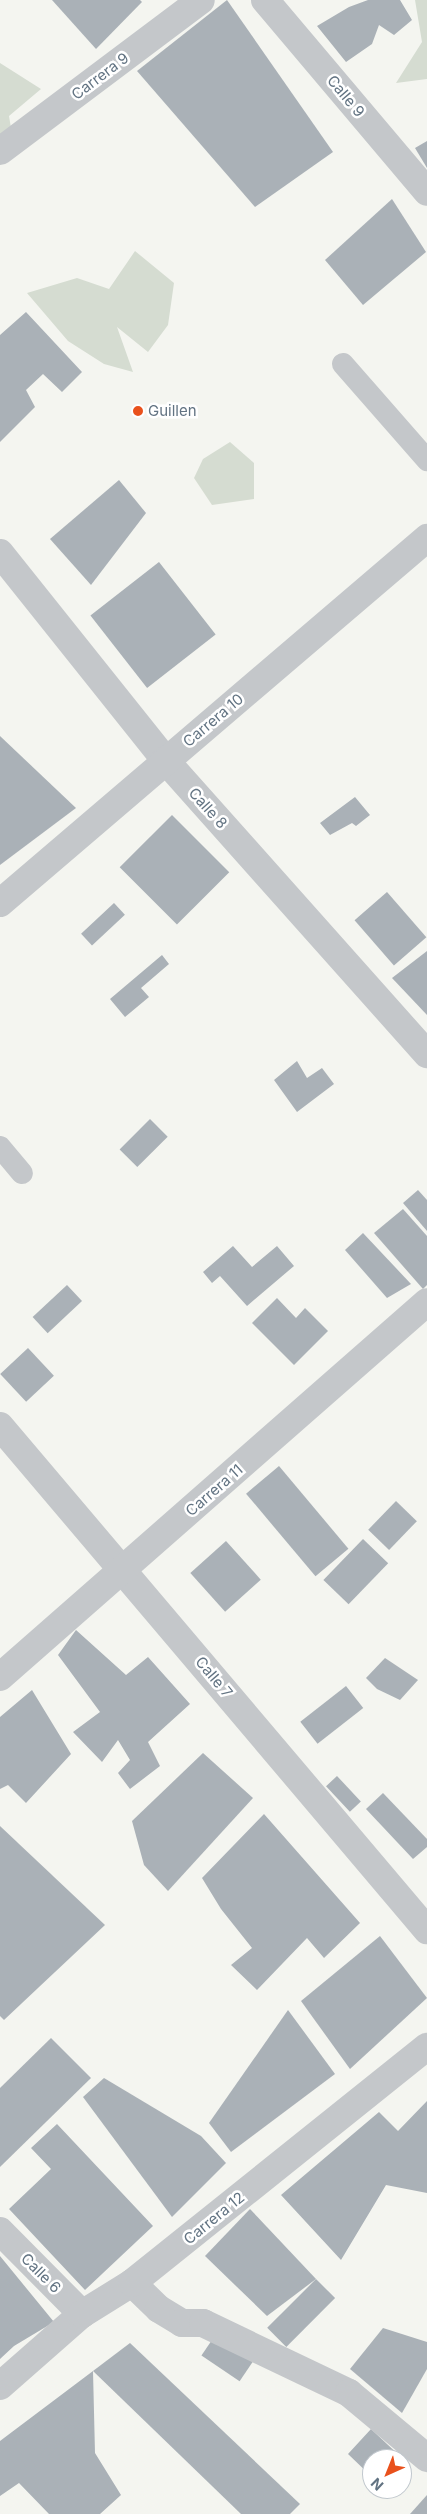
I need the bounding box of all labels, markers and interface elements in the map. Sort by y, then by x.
street label: Carrera 9 [68,49,132,103]
street label: Calle 9 [323,71,369,121]
place label: Guillen [148,402,197,420]
marker: Guillen [132,405,144,417]
street label: Carrera 10 [179,690,247,750]
street label: Calle 8 [185,784,231,832]
street label: Carrera 11 [182,1460,246,1520]
street label: Calle 7 [192,1653,236,1701]
street label: Carrera 12 [180,2188,248,2248]
street label: Calle 6 [17,2249,65,2297]
north arrow [362,2449,412,2499]
text: N [367,2475,387,2494]

